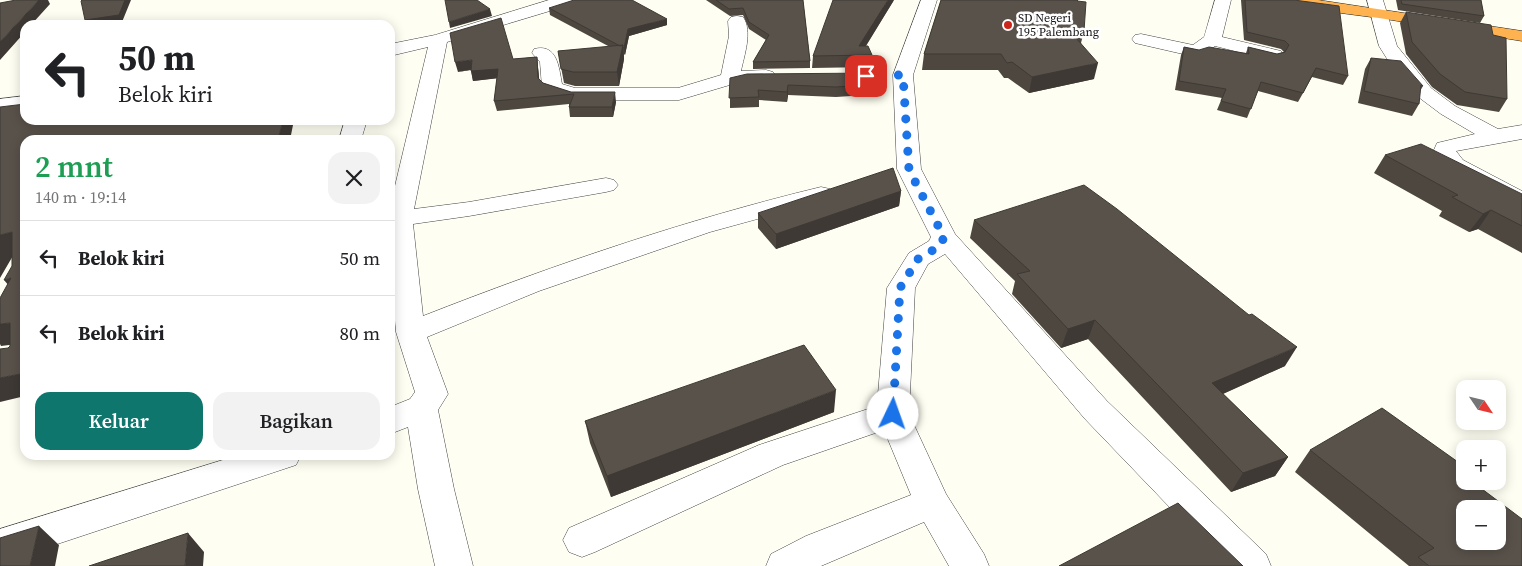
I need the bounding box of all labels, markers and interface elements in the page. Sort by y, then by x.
place label: SD Negeri 195 Palembang [1018,10,1099,40]
marker: SD Negeri 195 Palembang [1002,19,1014,31]
text: 50 m [118,34,195,82]
icon: left [35,40,100,105]
pin [845,55,887,97]
icon: arrive [852,62,880,90]
text: Belok kiri [118,79,213,109]
text: 2 mnt [35,146,113,187]
button: close [328,152,380,204]
text: 140 m · 19:14 [35,186,126,208]
icon: left [35,244,63,272]
text: Belok kiri [78,245,165,271]
text: 50 m [339,245,380,271]
icon: left [35,319,63,347]
text: Belok kiri [78,320,165,346]
text: 80 m [339,320,380,346]
north arrow [1456,380,1506,430]
map controls [1456,380,1506,550]
position arrow [866,387,918,439]
button: Keluar [35,392,203,450]
button: Bagikan [213,392,380,450]
button: + [1456,440,1506,490]
button: − [1456,500,1506,550]

